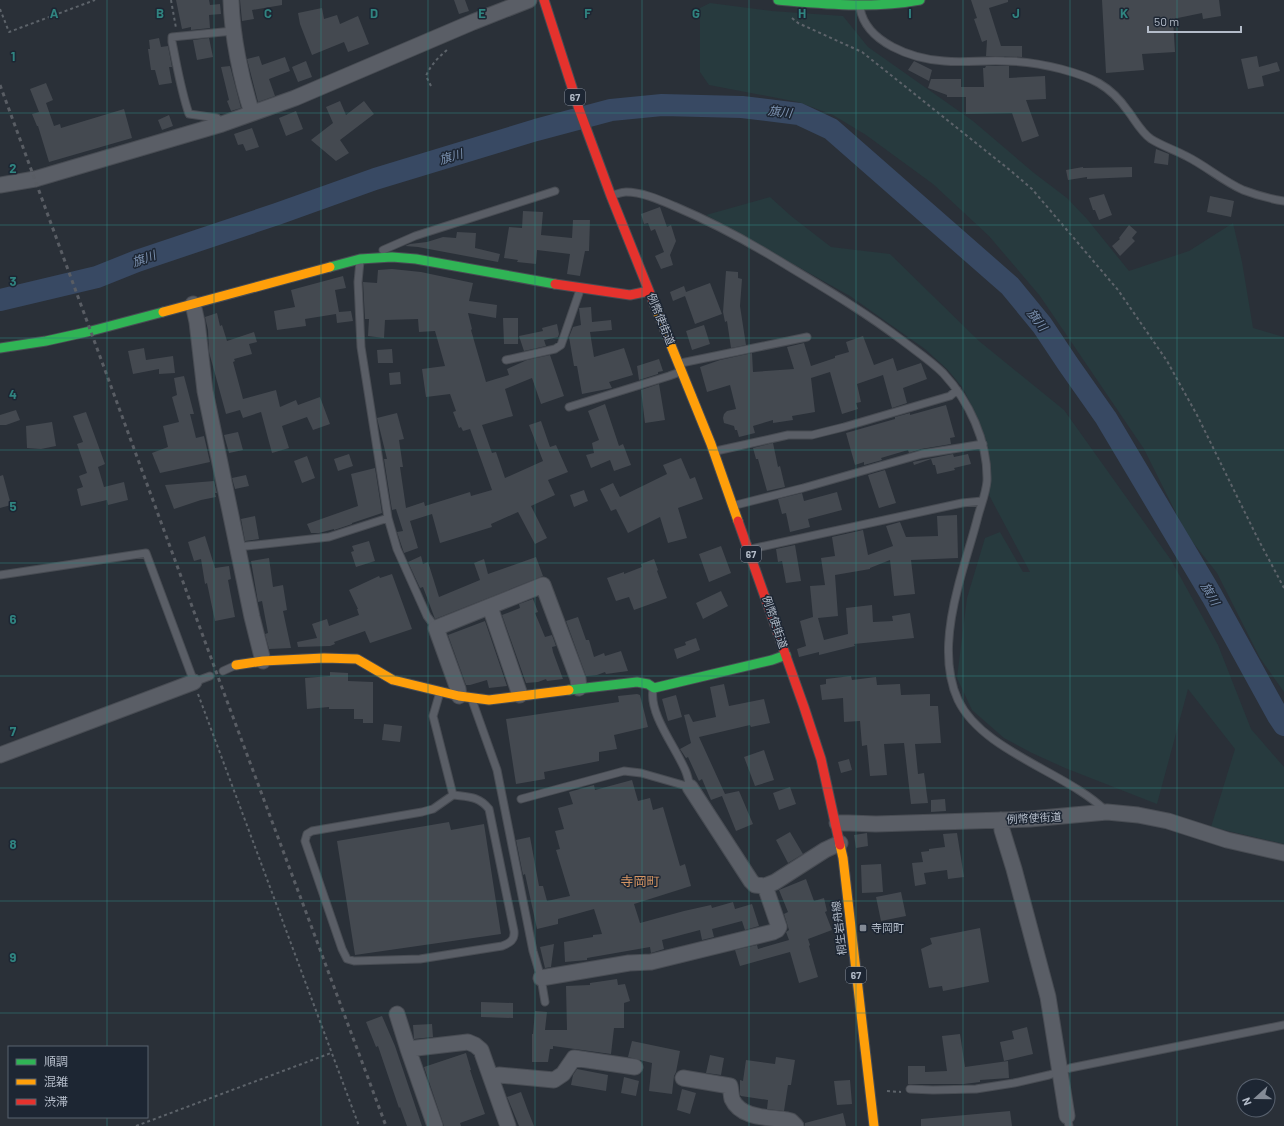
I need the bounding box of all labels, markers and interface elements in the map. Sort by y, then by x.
text: A [50,5,59,21]
text: B [156,5,164,21]
text: C [264,5,272,21]
text: D [370,5,378,21]
text: E [478,5,486,21]
text: F [584,5,592,21]
text: G [692,5,700,21]
text: H [798,5,806,21]
text: I [908,5,912,21]
text: J [1012,5,1020,21]
text: K [1120,5,1128,21]
scale bar [1148,8,1241,34]
text: 50 m [1154,14,1179,28]
text: 1 [11,48,15,64]
road number: 67 [565,89,585,105]
water label: 旗川 [767,103,795,120]
water label: 旗川 [437,145,466,166]
text: 2 [9,160,17,176]
water label: 旗川 [130,247,159,269]
text: 3 [9,273,17,289]
street label: 例幣使街道 [645,291,678,347]
water label: 旗川 [1025,306,1052,335]
text: 4 [9,386,17,402]
text: 5 [9,498,17,514]
road number: 67 [741,546,761,562]
water label: 旗川 [1199,580,1224,609]
street label: 例幣使街道 [760,594,791,650]
text: 6 [10,611,17,627]
text: 7 [10,723,17,739]
street label: 例幣使街道 [1006,810,1062,825]
text: 8 [9,836,17,852]
district label: 寺岡町 [620,873,660,889]
street label: 桐生岩舟線 [829,900,848,956]
place label: 寺岡町 [871,921,904,934]
marker: 寺岡町 [858,923,868,933]
text: 9 [10,949,17,965]
road number: 67 [846,967,866,983]
legend [8,1046,148,1118]
text: 順調 [44,1054,68,1068]
text: 混雑 [44,1074,68,1088]
north arrow [1236,1078,1276,1118]
text: 渋滞 [44,1094,68,1108]
text: N [1239,1096,1254,1108]

